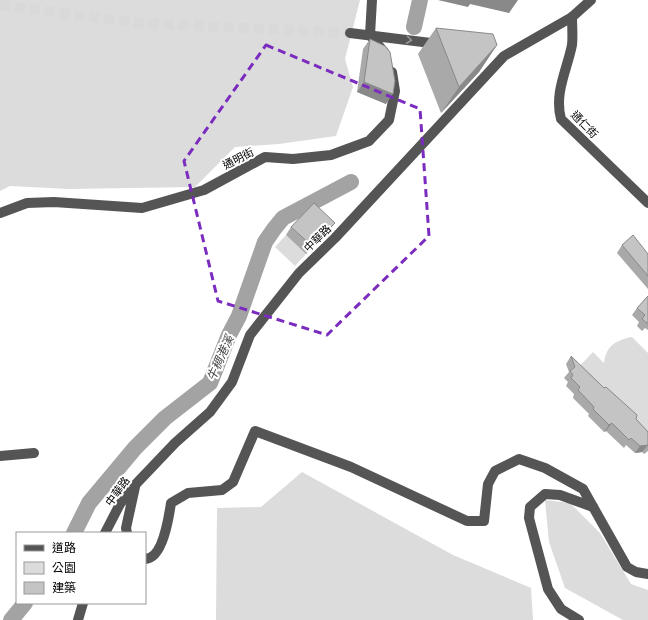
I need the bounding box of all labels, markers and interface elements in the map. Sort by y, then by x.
one-way arrow [406,35,412,44]
street label: 通仁街 [568,107,602,141]
street label: 通明街 [220,144,256,172]
street label: 中華路 [300,221,334,255]
water label: 牛稠港溪 [202,331,238,383]
street label: 中華路 [101,473,133,509]
legend [16,532,146,604]
text: 道路 [52,539,76,556]
text: 公園 [52,559,76,576]
text: 建築 [52,579,76,596]

